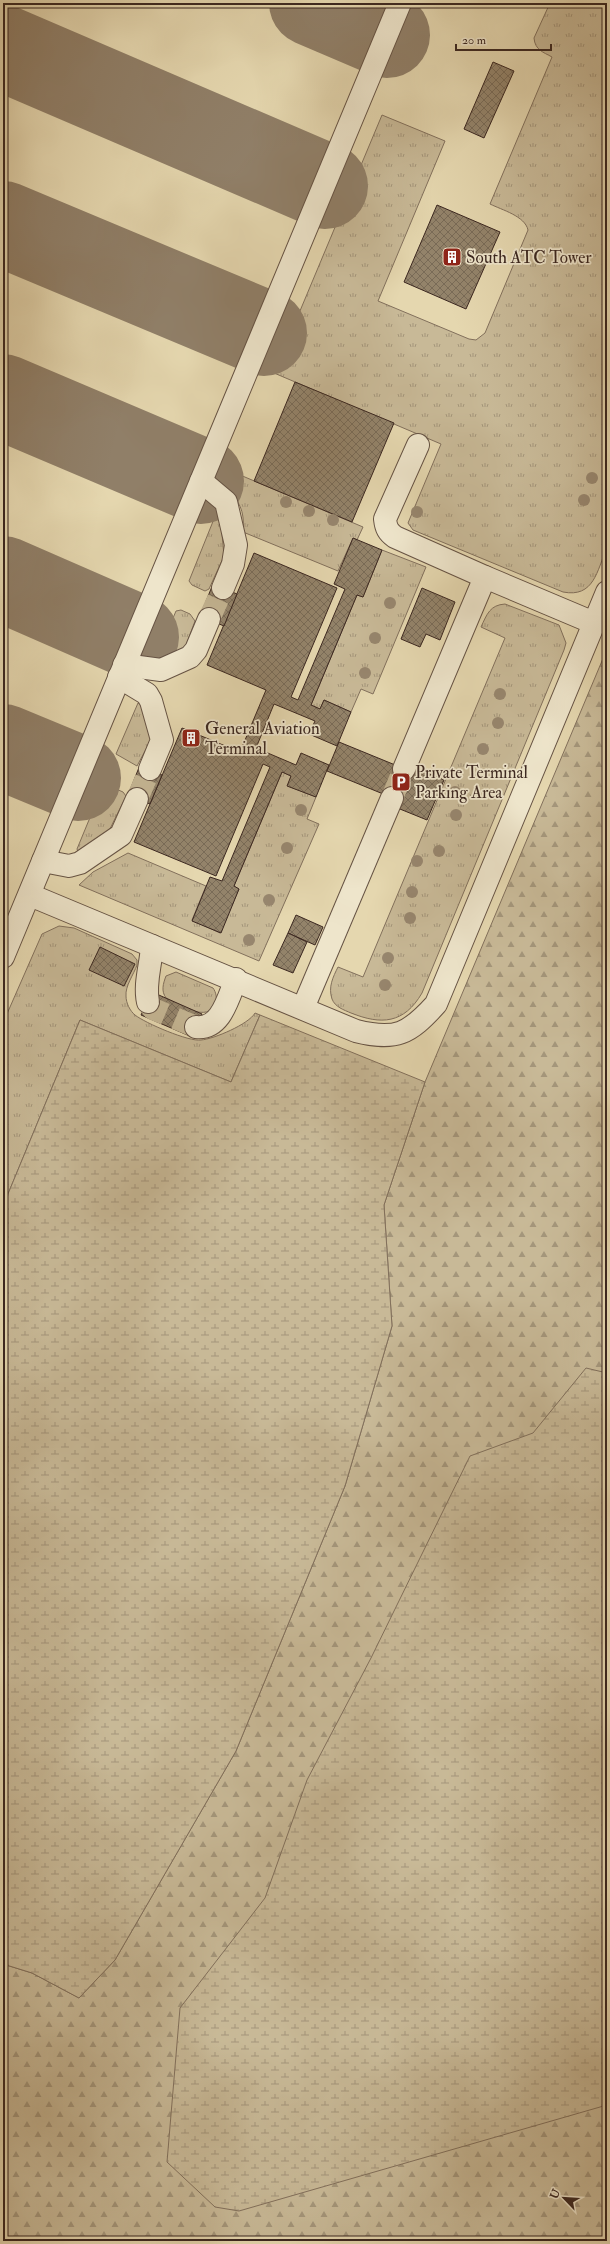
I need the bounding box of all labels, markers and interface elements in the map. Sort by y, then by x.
scale bar [456,26,551,52]
text: 20 m [462,33,487,48]
building icon: South ATC Tower [441,246,463,268]
place label: South ATC Tower [466,247,592,268]
place label: General Aviation Terminal [205,718,320,759]
building icon: General Aviation Terminal [180,727,202,749]
place label: Private Terminal Parking Area [415,762,528,803]
parking icon: Private Terminal Parking Area [390,771,412,793]
north arrow [544,2178,584,2218]
text: U [548,2186,564,2201]

